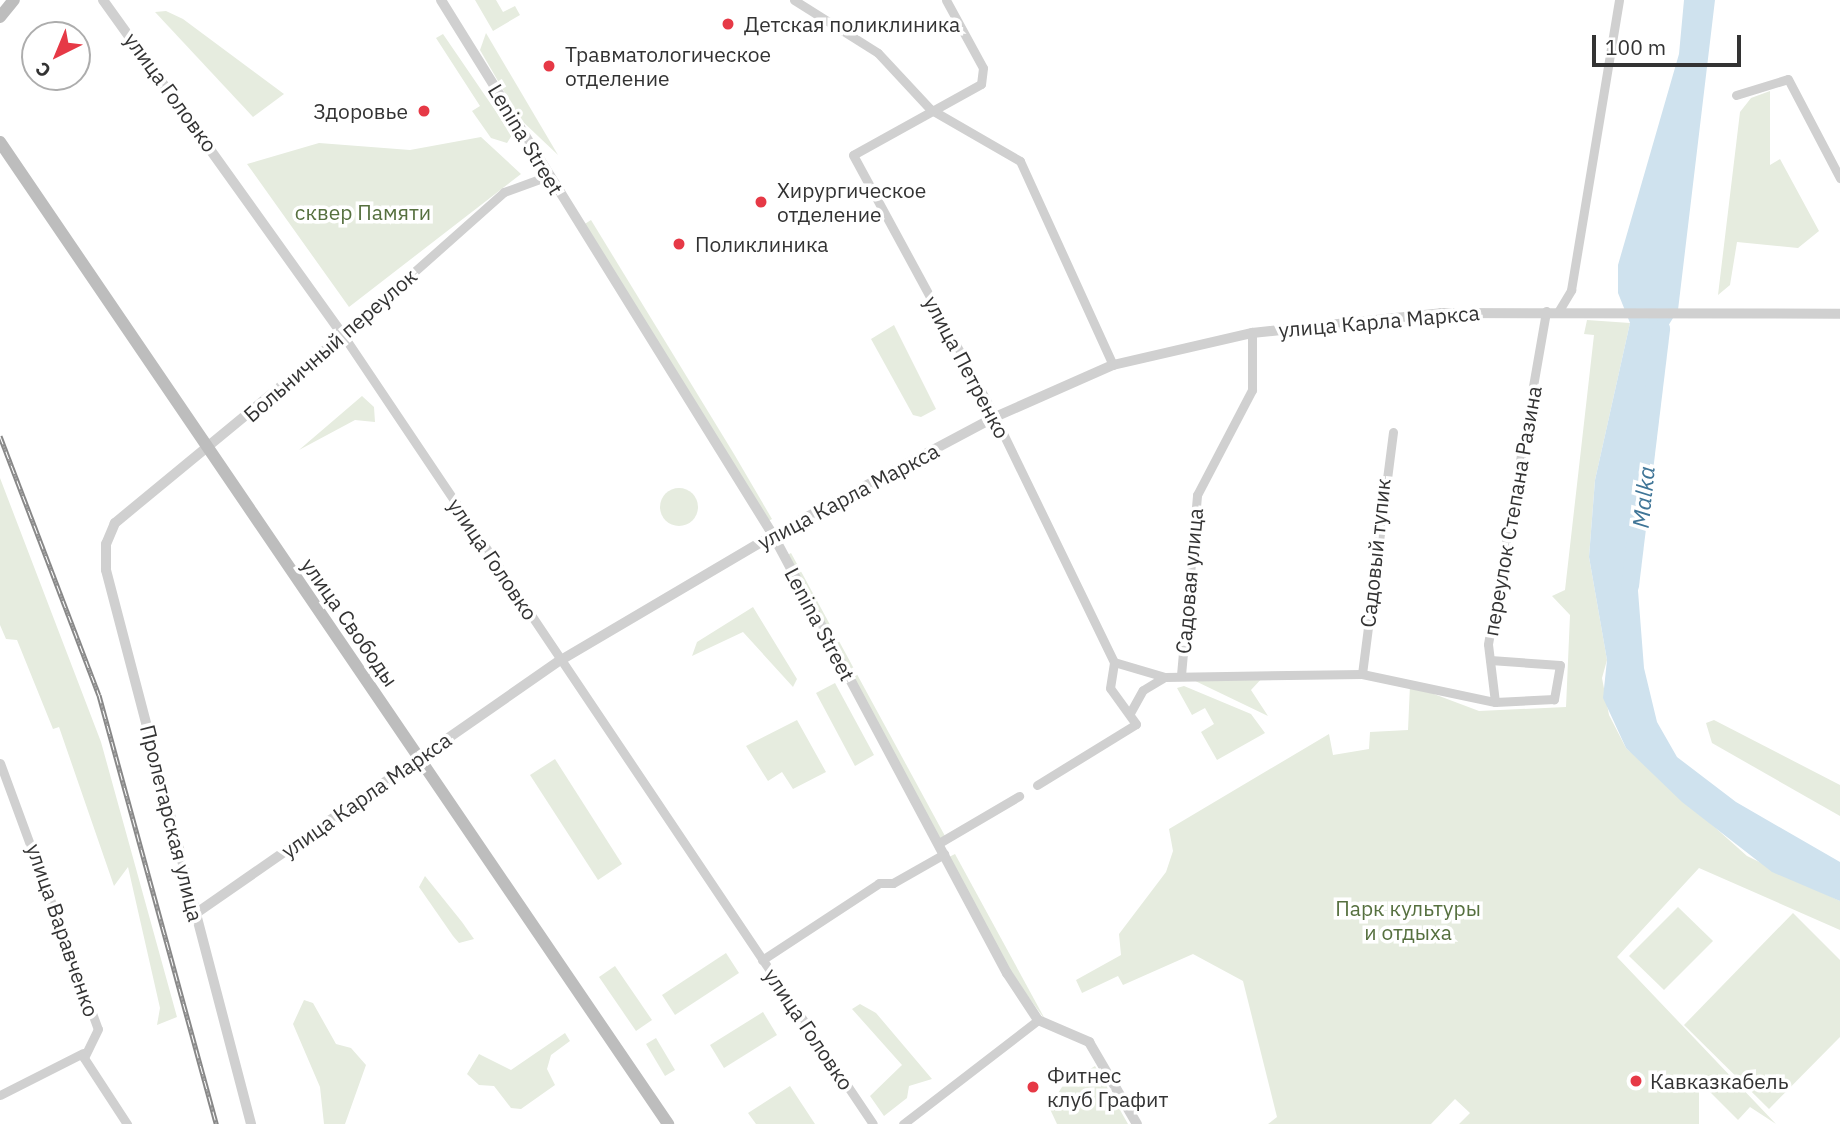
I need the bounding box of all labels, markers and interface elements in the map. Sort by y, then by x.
place label: Детская поликлиника [744,11,960,37]
marker: Детская поликлиника [718,14,738,34]
north arrow [21,21,91,91]
scale bar [1595,21,1744,65]
street label: улица Головко [119,27,223,157]
text: 100 m [1605,33,1666,61]
place label: Травматологическое отделение [565,41,771,91]
marker: Травматологическое отделение [539,56,559,76]
text: С [30,57,56,83]
street label: Lenina Street [483,79,569,199]
place label: Здоровье [313,98,408,124]
marker: Здоровье [414,101,434,121]
place label: Хирургическое отделение [777,177,926,227]
marker: Хирургическое отделение [751,192,771,212]
park label: сквер Памяти [295,199,431,225]
place label: Поликлиника [695,231,828,257]
marker: Поликлиника [669,234,689,254]
street label: Больничный переулок [238,263,422,427]
street label: улица Петренко [919,291,1015,443]
street label: улица Карла Маркса [1277,300,1481,342]
street label: переулок Степана Разина [1478,384,1546,638]
street label: улица Карла Маркса [753,438,943,554]
water label: Malka [1626,465,1660,529]
street label: Садовый тупик [1355,477,1395,629]
street label: улица Головко [443,493,543,625]
street label: Садовая улица [1170,507,1208,655]
street label: улица Свободы [296,553,404,691]
street label: Lenina Street [780,563,860,685]
street label: Пролетарская улица [135,722,209,924]
street label: улица Карла Маркса [276,727,456,863]
street label: улица Варавченко [22,840,104,1020]
park label: Парк культуры и отдыха [1335,895,1481,945]
street label: улица Головко [759,963,859,1095]
place label: Фитнес клуб Графит [1047,1062,1168,1112]
place label: Кавказкабель [1650,1068,1789,1094]
marker: Кавказкабель [1628,1073,1644,1089]
marker: Фитнес клуб Графит [1025,1079,1041,1095]

